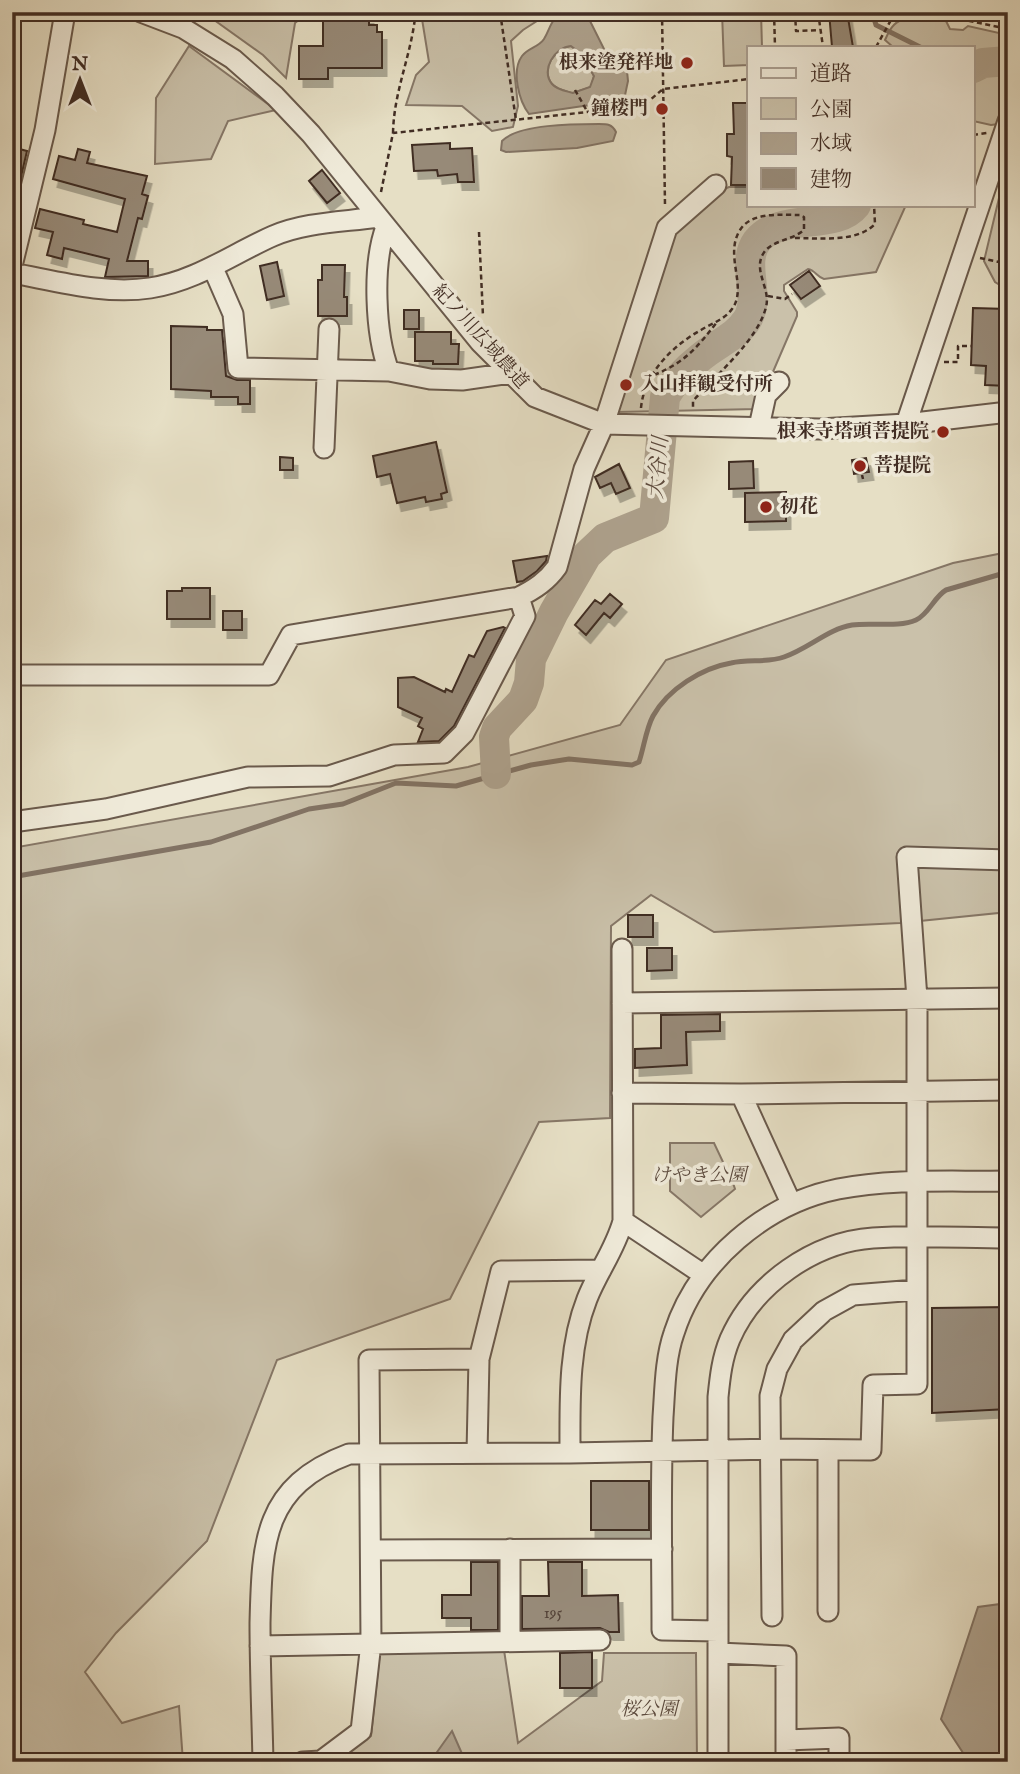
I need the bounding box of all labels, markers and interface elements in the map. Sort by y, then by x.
north arrow [46,46,116,116]
legend [747,46,974,206]
place label: 根来塗発祥地 [559,51,673,75]
text: N [71,53,89,77]
marker: 根来塗発祥地 [679,55,695,71]
text: 道路 [810,61,852,88]
place label: 鐘楼門 [591,97,648,121]
text: 公園 [810,97,852,124]
marker: 鐘楼門 [654,101,670,117]
text: 水域 [810,131,852,158]
text: 建物 [810,167,852,194]
street label: 紀ノ川広域農道 [427,280,533,394]
place label: 入山拝観受付所 [640,373,773,397]
marker: 入山拝観受付所 [618,377,634,393]
place label: 根来寺塔頭菩提院 [777,420,929,444]
marker: 根来寺塔頭菩提院 [935,424,951,440]
water label: 大谷川 [643,433,675,501]
place label: 菩提院 [874,454,931,478]
marker: 菩提院 [852,458,868,474]
place label: 初花 [780,495,818,519]
marker: 初花 [758,499,774,515]
park label: けやき公園 [651,1164,749,1188]
house number: 195 [544,1604,563,1624]
park label: 桜公園 [620,1698,680,1722]

